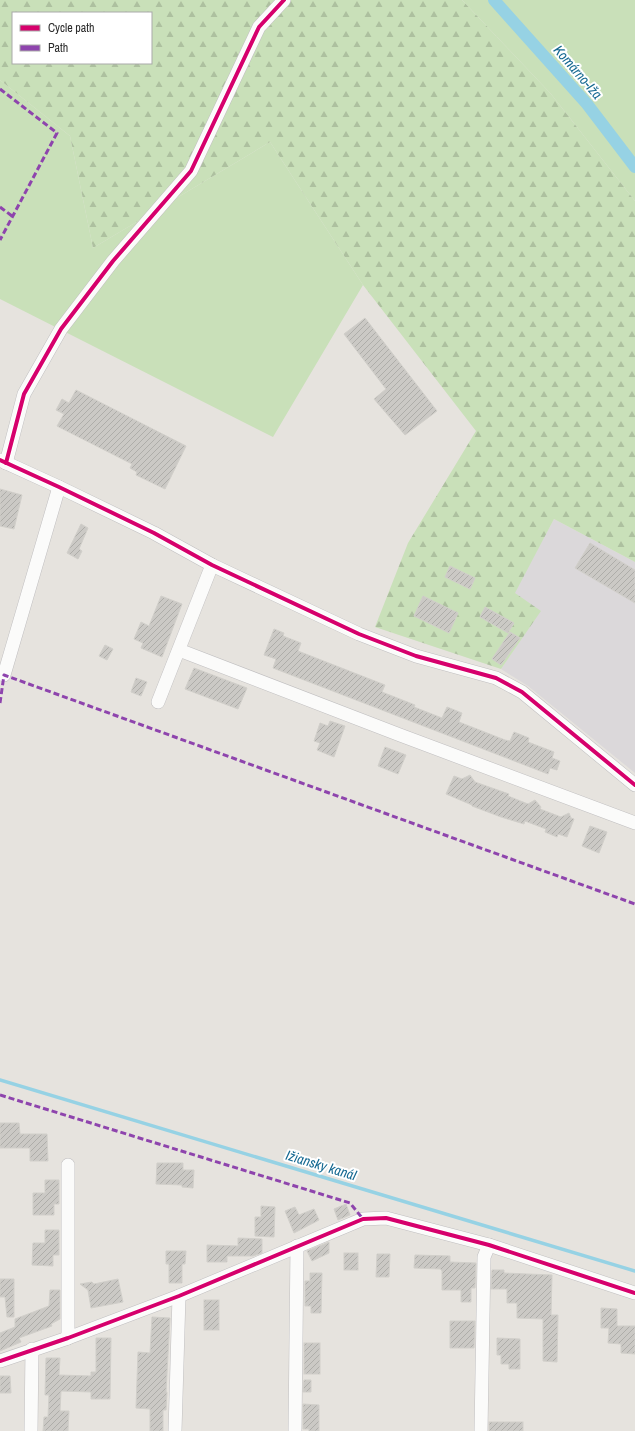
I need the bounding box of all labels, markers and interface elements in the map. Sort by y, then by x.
legend [12,12,152,64]
text: Cycle path [48,20,95,36]
text: Path [48,40,68,56]
water label: Komárno-Iža [550,41,606,103]
water label: Ižiansky kanál [284,1146,359,1184]

